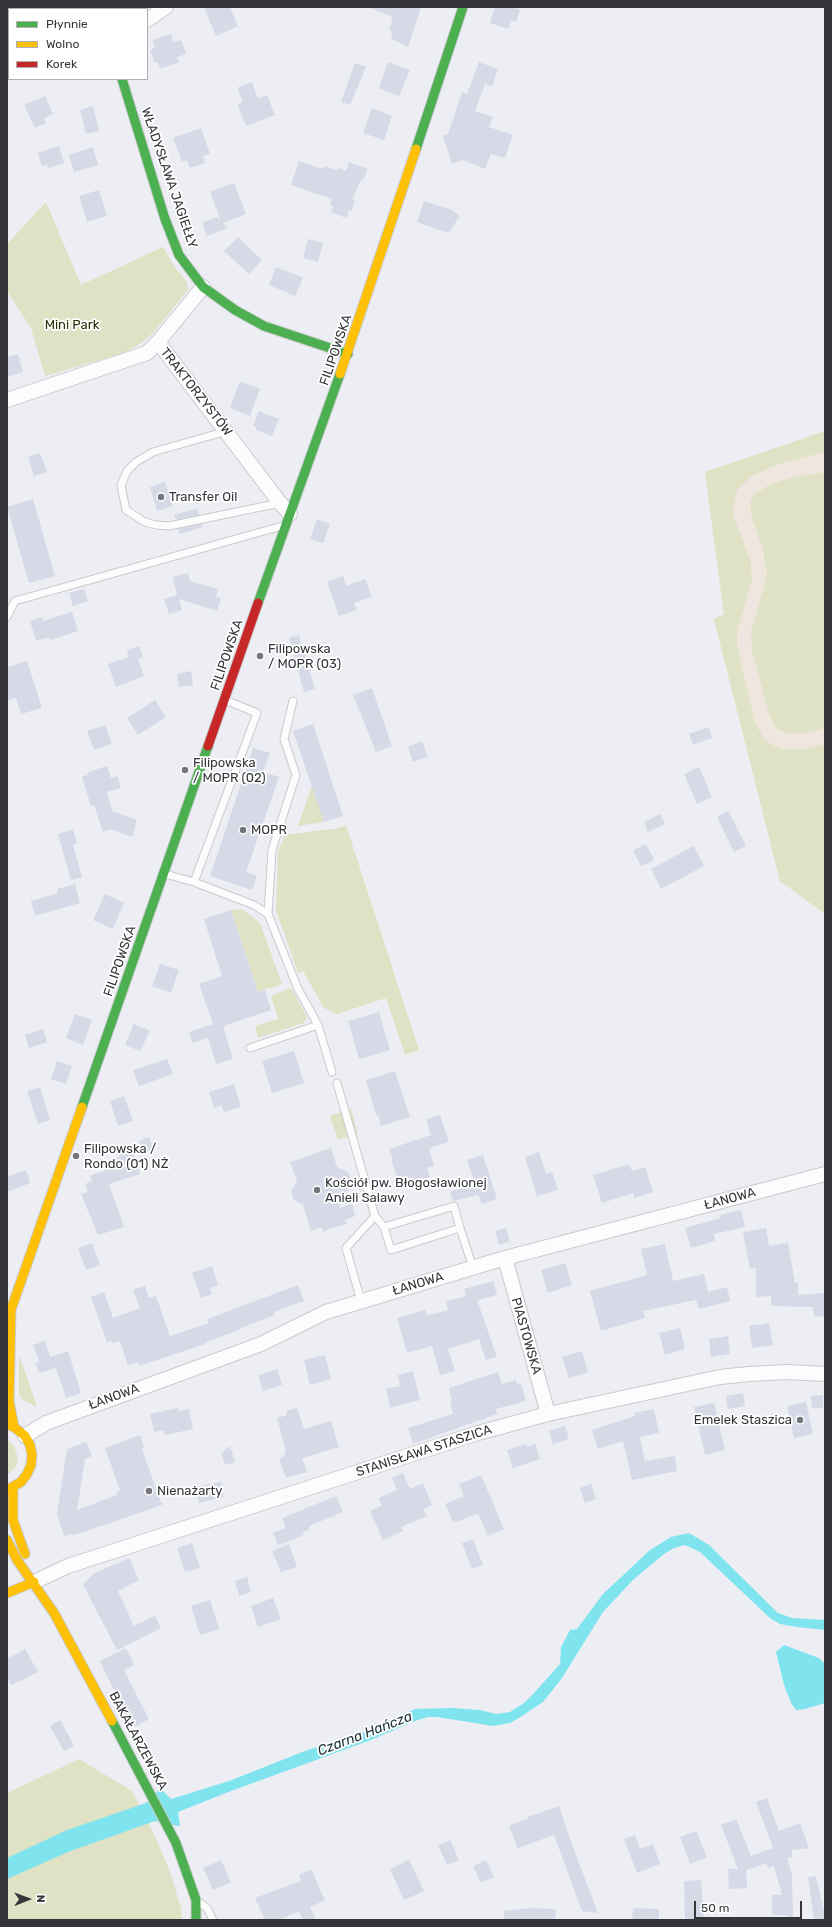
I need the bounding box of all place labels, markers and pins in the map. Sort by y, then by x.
place label: Transfer Oil [169,489,237,505]
marker: Transfer Oil [156,492,166,502]
place label: Filipowska / MOPR (03) [268,641,341,672]
marker: Filipowska / MOPR (03) [255,651,265,661]
place label: Filipowska / MOPR (02) [193,755,266,786]
marker: Filipowska / MOPR (02) [180,765,190,775]
place label: MOPR [251,822,287,838]
marker: MOPR [238,825,248,835]
place label: Filipowska / Rondo (01) NŻ [84,1141,168,1172]
marker: Filipowska / Rondo (01) NŻ [71,1151,81,1161]
place label: Kościół pw. Błogosławionej Anieli Salawy [325,1175,487,1206]
marker: Kościół pw. Błogosławionej Anieli Salawy [312,1185,322,1195]
place label: Emelek Staszica [694,1412,792,1428]
marker: Emelek Staszica [795,1415,805,1425]
place label: Nienażarty [157,1483,223,1499]
marker: Nienażarty [144,1486,154,1496]

